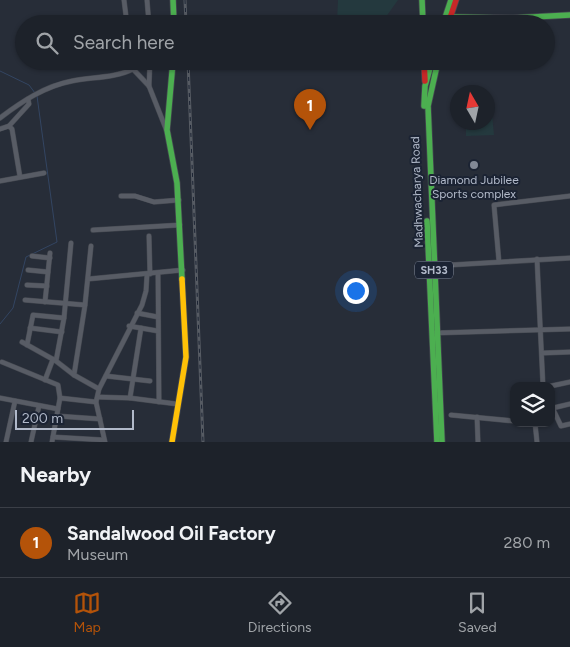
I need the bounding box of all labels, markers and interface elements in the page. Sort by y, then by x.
search box [15,15,555,70]
icon: search [33,29,61,57]
text: Search here [73,31,175,54]
north arrow [450,85,495,130]
pin: 1 [294,89,326,130]
street label: Madhwacharya Road [408,136,426,248]
marker: Diamond Jubilee Sports complex [468,159,480,171]
place label: Diamond Jubilee Sports complex [429,173,519,201]
road number: SH33 [415,262,453,278]
your location [343,278,369,304]
map controls [510,382,555,427]
button: layers [510,382,555,427]
scale bar [15,407,134,430]
text: 200 m [22,410,63,427]
text: Nearby [20,462,91,487]
text: Sandalwood Oil Factory [67,522,276,545]
text: 1 [33,533,39,552]
text: 280 m [503,533,550,552]
text: Museum [67,545,128,564]
tab: Map [73,589,101,636]
tab: Directions [248,589,312,636]
tab: Saved [458,589,497,636]

